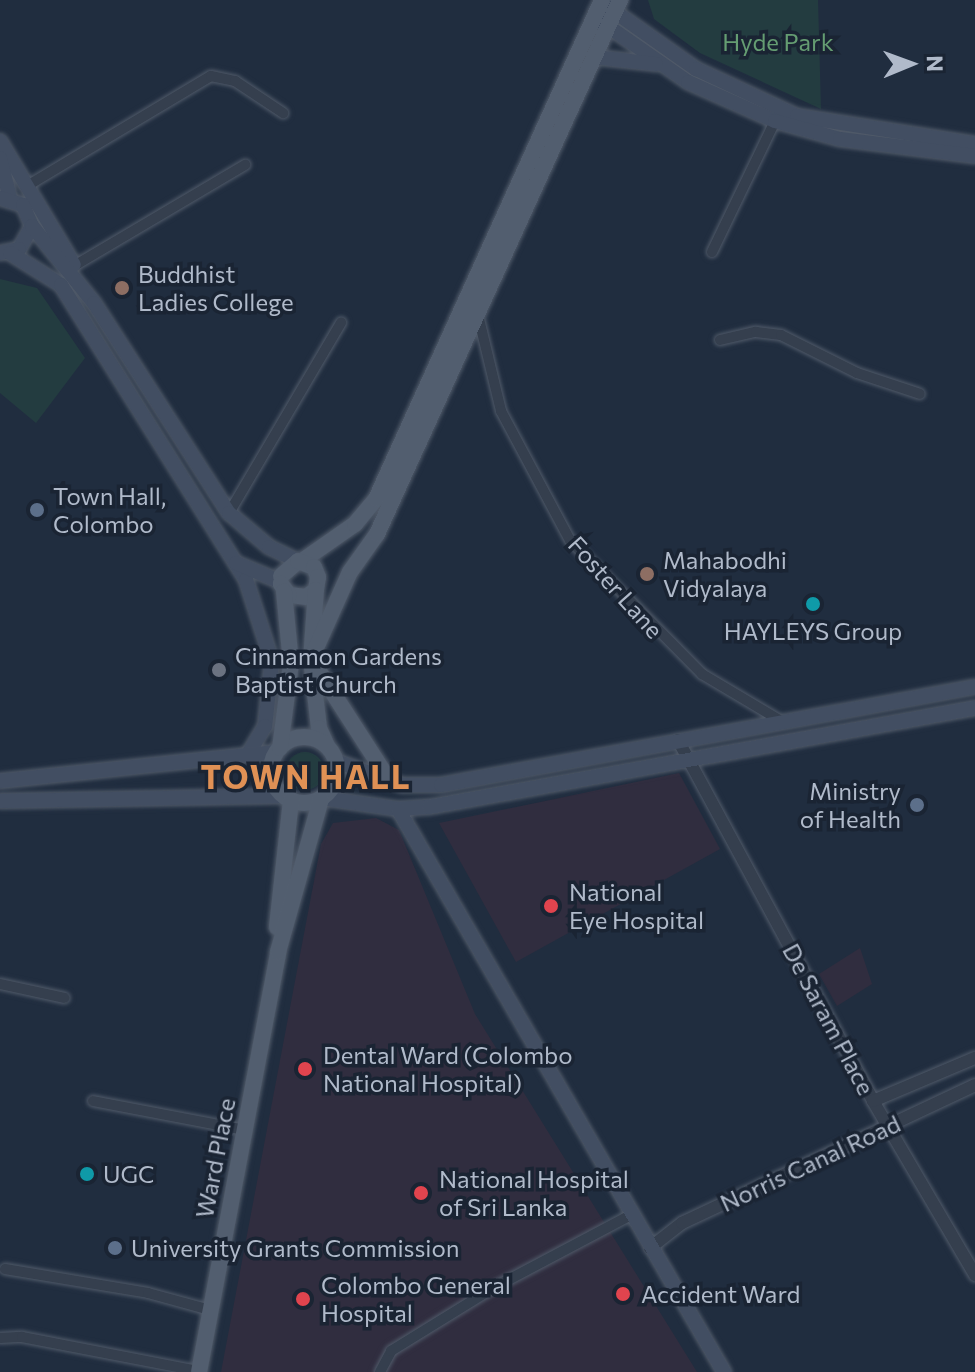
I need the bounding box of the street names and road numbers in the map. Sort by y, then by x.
street label: Foster Lane [563,530,669,644]
street label: De Saram Place [777,938,881,1100]
street label: Ward Place [189,1096,241,1220]
street label: Norris Canal Road [715,1109,905,1217]

